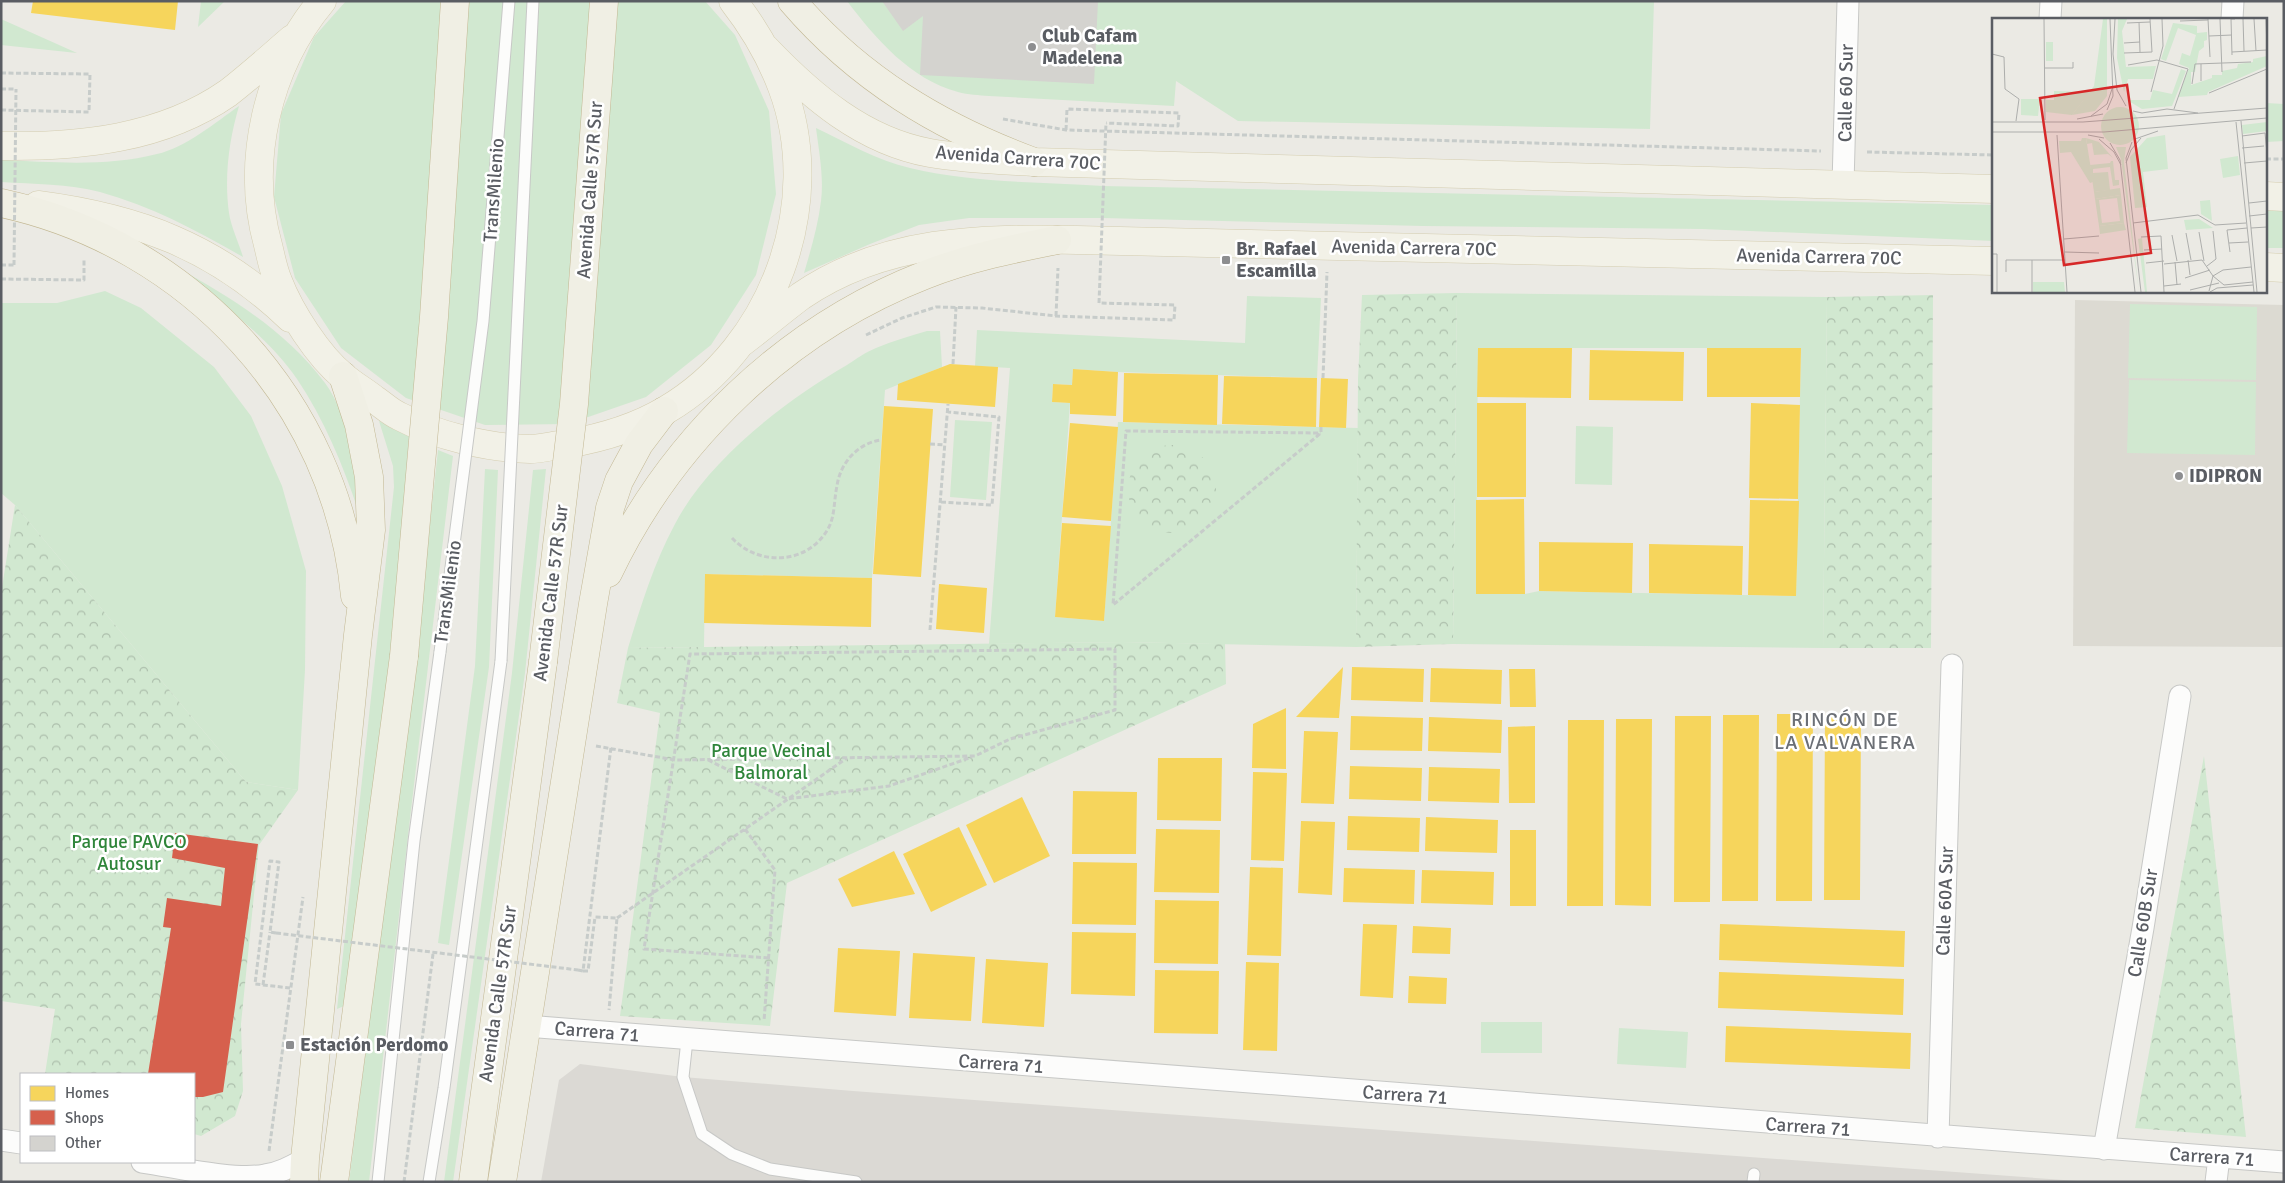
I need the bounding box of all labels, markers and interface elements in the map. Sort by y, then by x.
inset map [1992,18,2268,292]
place label: Club Cafam Madelena [1042,24,1137,70]
marker: Club Cafam Madelena [1026,41,1038,53]
street label: Calle 60 Sur [1833,44,1859,142]
street label: Avenida Calle 57R Sur [572,100,608,280]
street label: TransMilenio [478,137,510,243]
street label: Avenida Carrera 70C [935,140,1101,176]
street label: Avenida Carrera 70C [1331,235,1497,261]
place label: Br. Rafael Escamilla [1236,237,1317,283]
street label: Avenida Carrera 70C [1736,244,1902,270]
marker: Br. Rafael Escamilla [1220,254,1232,266]
place label: IDIPRON [2189,464,2262,488]
marker: IDIPRON [2173,470,2185,482]
street label: Avenida Calle 57R Sur [528,503,574,683]
street label: TransMilenio [429,539,467,645]
district label: RINCÓN DE LA VALVANERA [1774,707,1916,755]
park label: Parque Vecinal Balmoral [711,739,831,785]
park label: Parque PAVCO Autosur [71,830,187,876]
street label: Calle 60A Sur [1931,846,1959,956]
street label: Calle 60B Sur [2123,867,2163,979]
street label: Avenida Calle 57R Sur [474,904,522,1084]
street label: Carrera 71 [553,1016,641,1048]
place label: Estación Perdomo [300,1033,448,1057]
marker: Estación Perdomo [284,1039,296,1051]
street label: Carrera 71 [958,1049,1044,1079]
legend [20,1073,195,1163]
street label: Carrera 71 [1362,1080,1448,1110]
text: Homes [65,1084,109,1102]
text: Shops [65,1109,104,1127]
street label: Carrera 71 [1765,1112,1851,1142]
text: Other [65,1134,102,1152]
street label: Carrera 71 [2169,1142,2255,1172]

